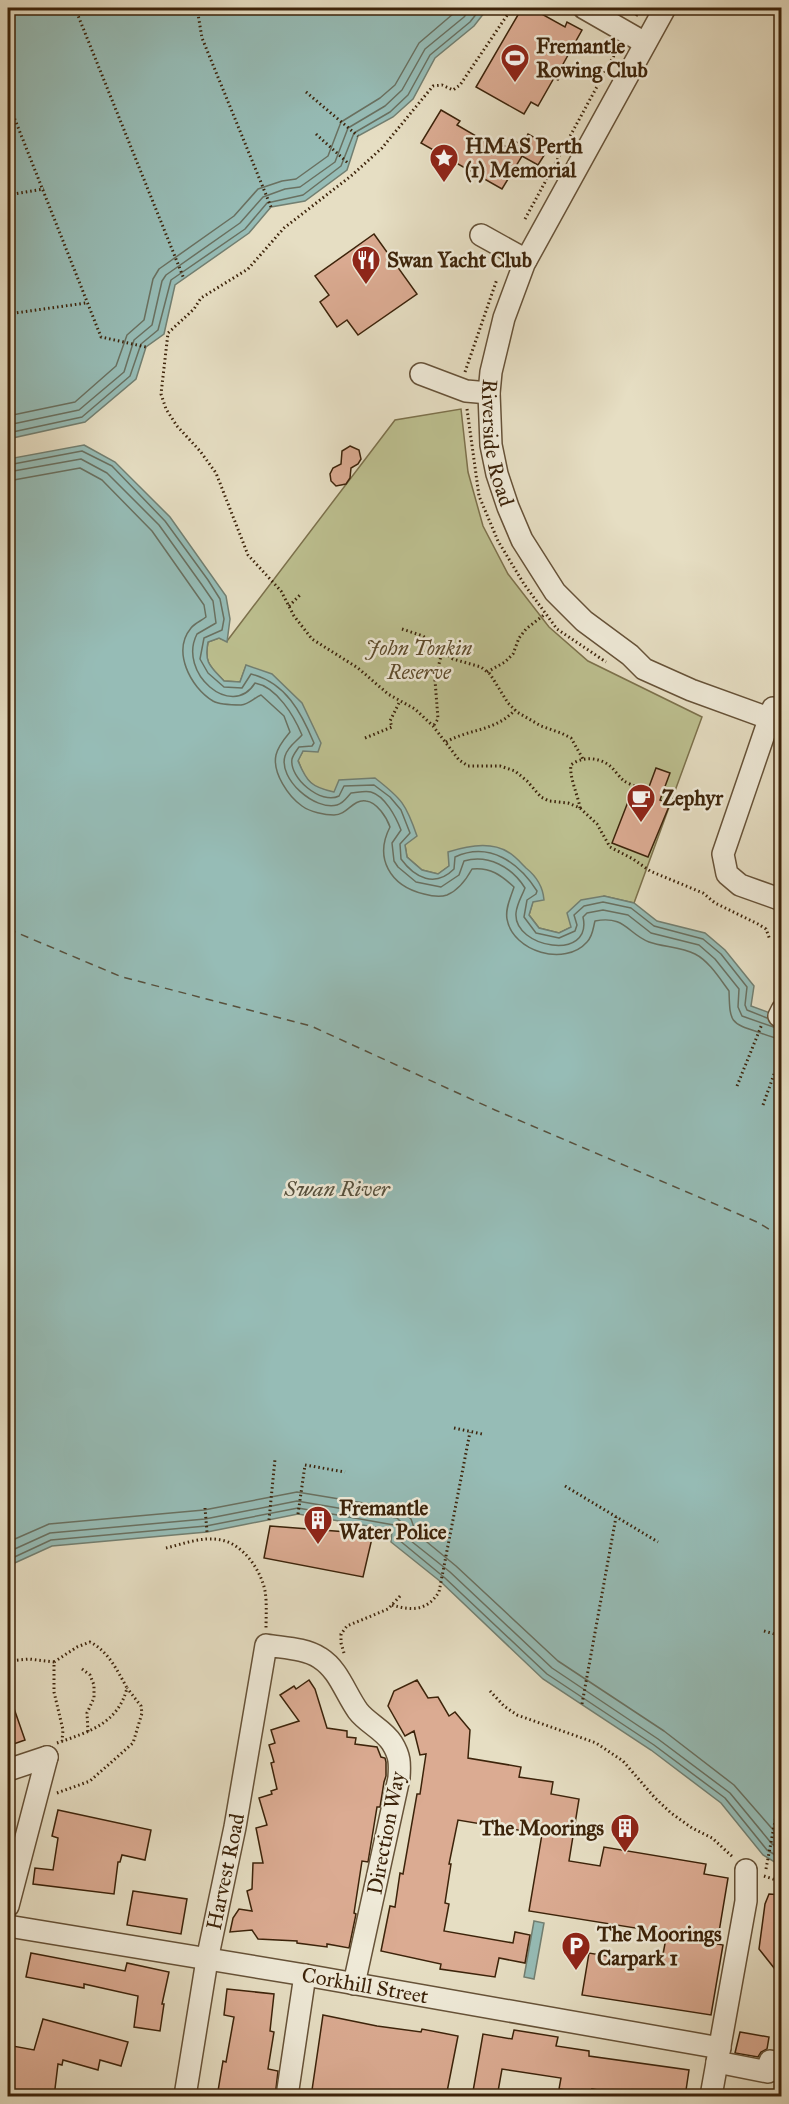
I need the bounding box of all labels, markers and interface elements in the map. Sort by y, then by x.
place label: Fremantle Rowing Club [536,33,648,83]
sports icon: Fremantle Rowing Club [499,42,531,84]
place label: HMAS Perth (1) Memorial [465,133,583,183]
place icon: HMAS Perth (1) Memorial [428,142,460,184]
restaurant icon: Swan Yacht Club [350,244,382,286]
place label: Swan Yacht Club [387,247,532,273]
street label: Riverside Road [476,378,520,510]
park label: John Tonkin Reserve [365,635,472,685]
cafe icon: Zephyr [625,782,657,824]
place label: Zephyr [662,785,724,811]
water label: Swan River [283,1175,392,1202]
place label: Fremantle Water Police [339,1495,447,1545]
building icon: Fremantle Water Police [302,1504,334,1546]
street label: Direction Way [361,1768,411,1897]
street label: Harvest Road [201,1811,250,1932]
building icon: The Moorings [609,1812,641,1854]
place label: The Moorings [478,1815,604,1841]
place label: The Moorings Carpark 1 [596,1921,722,1971]
parking icon: The Moorings Carpark 1 [560,1930,592,1972]
street label: Corkhill Street [300,1962,431,2010]

